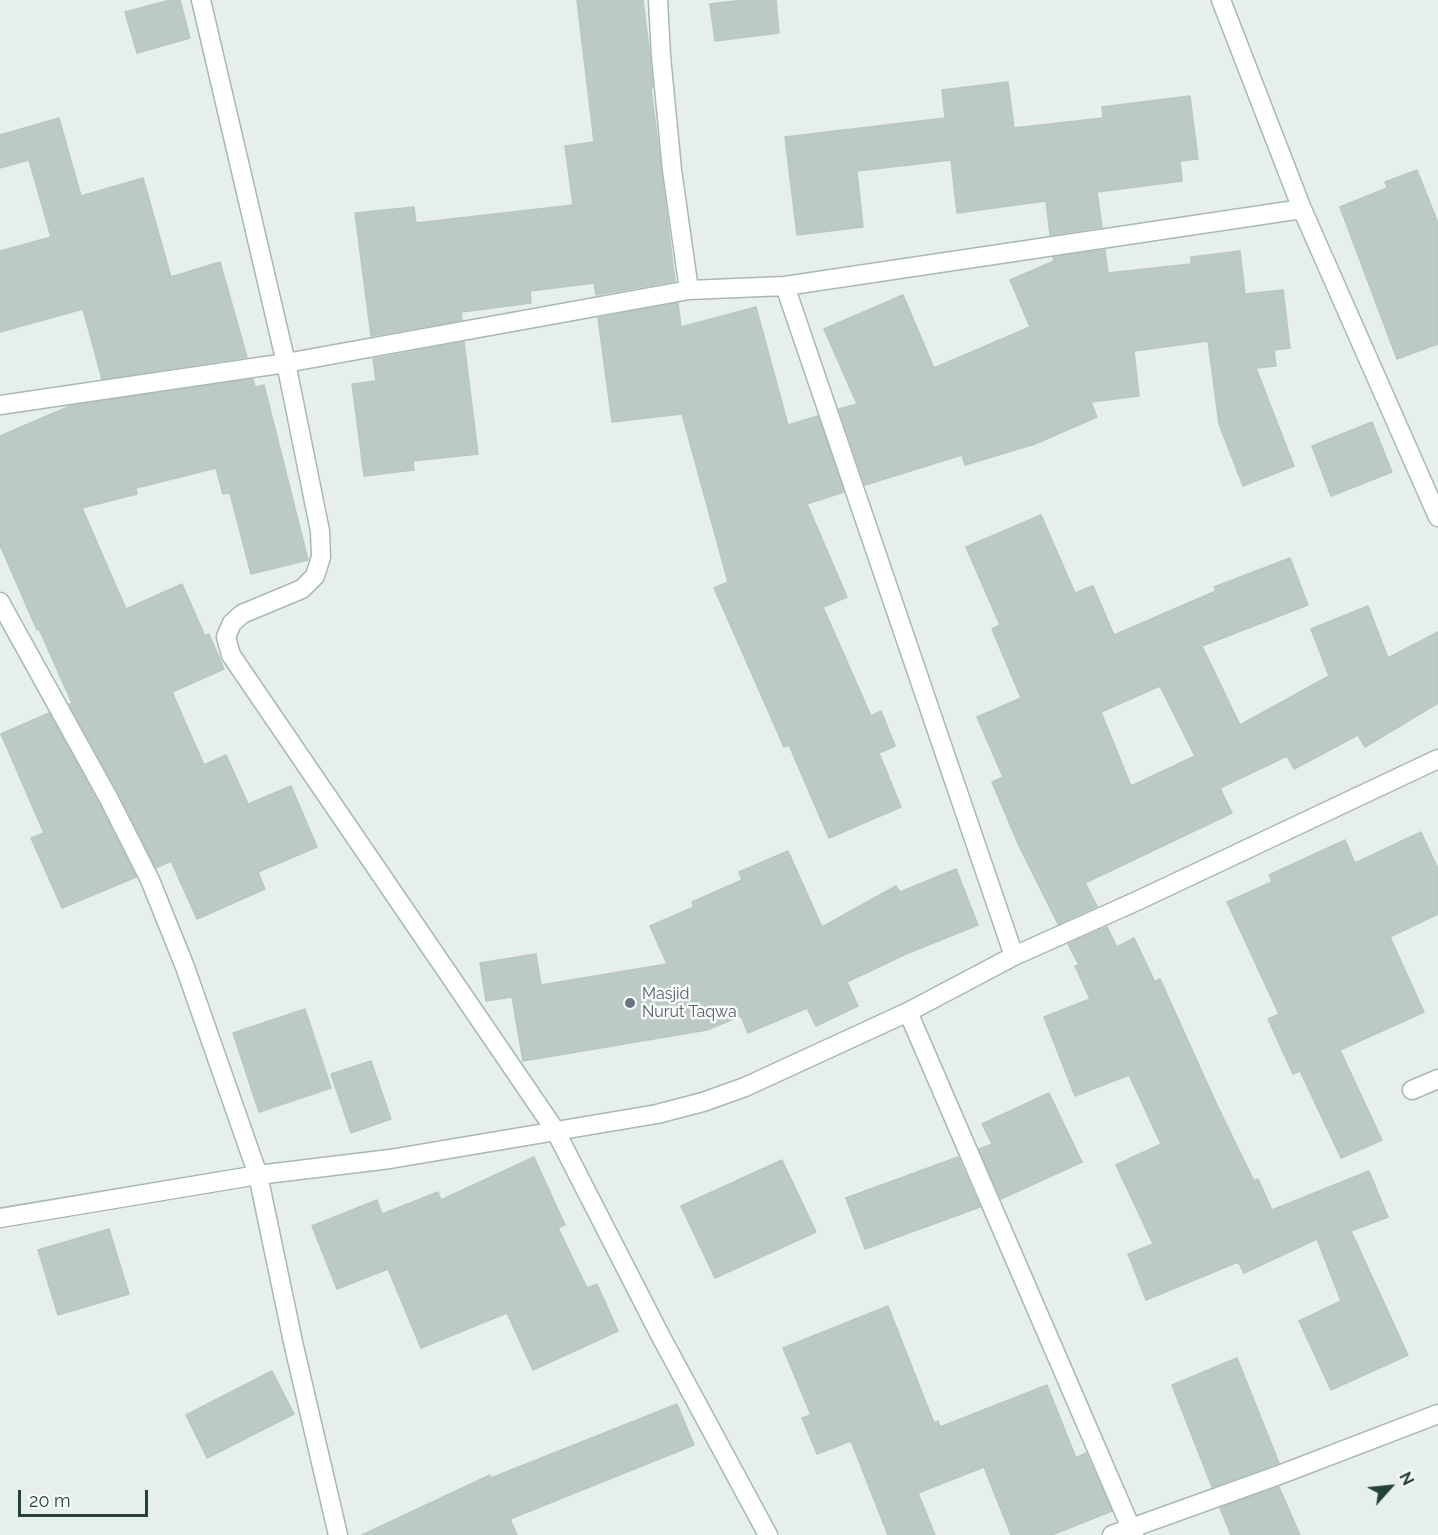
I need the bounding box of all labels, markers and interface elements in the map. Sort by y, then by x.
place label: Masjid Nurut Taqwa [642,984,737,1022]
marker: Masjid Nurut Taqwa [623,996,637,1010]
north arrow [1360,1457,1420,1517]
text: N [1395,1469,1418,1488]
scale bar [21,1478,152,1516]
text: 20 m [29,1490,71,1511]

